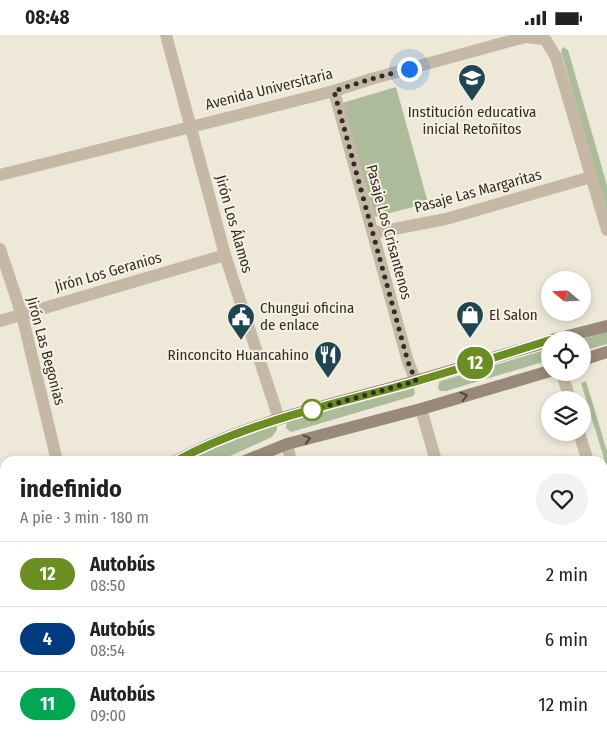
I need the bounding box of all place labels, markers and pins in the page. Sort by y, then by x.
school or university icon: Institución educativa inicial Retoñitos [457,63,487,102]
place label: Institución educativa inicial Retoñitos [408,103,536,138]
place label: Chungui oficina de enlace [260,299,354,334]
shop icon: El Salon [455,300,485,339]
public building icon: Chungui oficina de enlace [226,302,256,341]
place label: El Salon [489,306,538,324]
restaurant icon: Rinconcito Huancahino [313,340,343,379]
place label: Rinconcito Huancahino [168,346,309,364]
unlabelled marker [301,399,323,421]

